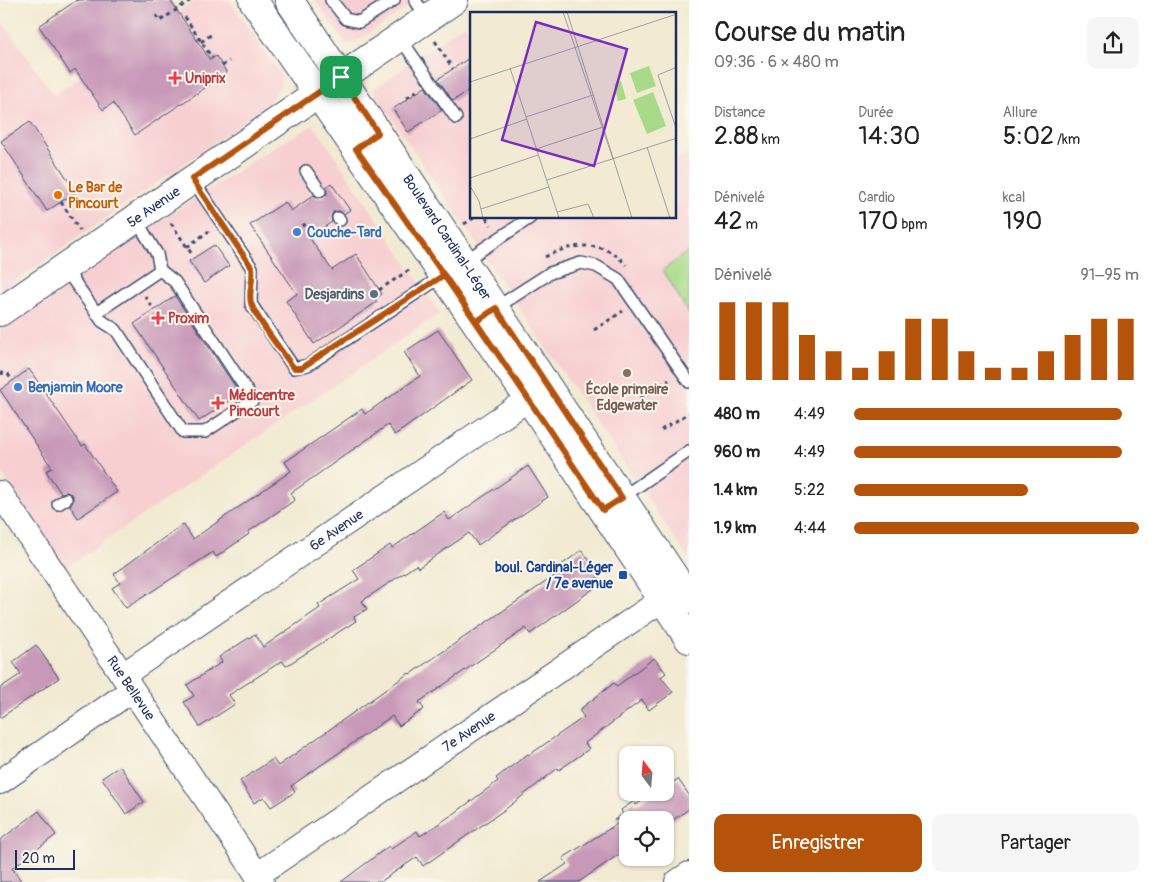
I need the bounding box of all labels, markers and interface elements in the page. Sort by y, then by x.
inset map [470,12,676,219]
text: Course du matin [714,15,906,50]
button: share [1087,17,1139,69]
text: 09:36 · 6 × 480 m [714,52,839,72]
pin [320,56,362,98]
icon: arrive [327,63,355,91]
place label: Uniprix [185,70,226,87]
marker: Uniprix [169,72,181,84]
text: Distance [714,104,765,121]
text: Durée [858,104,893,121]
text: Allure [1003,104,1037,121]
text: 2.88 [714,121,759,152]
text: 14:30 [858,121,920,152]
text: 5:02 [1003,121,1054,152]
text: km [759,131,780,148]
text: /km [1054,131,1080,148]
street label: Boulevard Cardinal-Léger [399,171,495,303]
place label: Le Bar de Pincourt [68,179,123,212]
street label: 5e Avenue [124,183,183,231]
marker: Le Bar de Pincourt [52,189,64,201]
text: Dénivelé [714,189,765,206]
text: Cardio [858,189,895,206]
text: kcal [1003,189,1025,206]
text: 42 [714,206,742,237]
text: 170 [858,206,898,237]
text: 190 [1003,206,1042,237]
text: m [742,216,758,233]
text: bpm [898,216,927,233]
place label: Couche-Tard [307,224,382,241]
marker: Couche-Tard [291,226,303,238]
text: Dénivelé [714,265,772,285]
text: 91–95 m [1080,265,1139,285]
place label: Desjardins [305,286,365,303]
marker: Desjardins [368,288,380,300]
place label: Proxim [168,310,210,327]
marker: Proxim [152,312,164,324]
marker: École primaire Edgewater [621,367,633,379]
place label: Benjamin Moore [28,379,124,396]
place label: École primaire Edgewater [586,380,669,414]
marker: Benjamin Moore [12,381,24,393]
place label: Médicentre Pincourt [229,387,296,420]
marker: Médicentre Pincourt [211,396,225,410]
text: 480 m [714,404,760,424]
text: 4:49 [794,404,825,424]
text: 960 m [714,442,760,462]
text: 4:49 [794,442,825,462]
text: 1.4 km [714,480,757,500]
text: 5:22 [794,480,825,500]
street label: 6e Avenue [306,506,367,554]
text: 1.9 km [714,518,756,538]
text: 4:44 [794,518,826,538]
place label: boul. Cardinal-Léger / 7e avenue [495,559,614,592]
marker: boul. Cardinal-Léger / 7e avenue [617,569,629,581]
street label: Rue Bellevue [103,653,159,724]
street label: 7e Avenue [439,707,499,756]
north arrow [619,746,674,801]
map controls [619,746,674,866]
button: locate [619,811,674,866]
button: Enregistrer [714,814,922,872]
button: Partager [932,814,1139,872]
scale bar [15,847,75,870]
text: 20 m [22,850,55,867]

